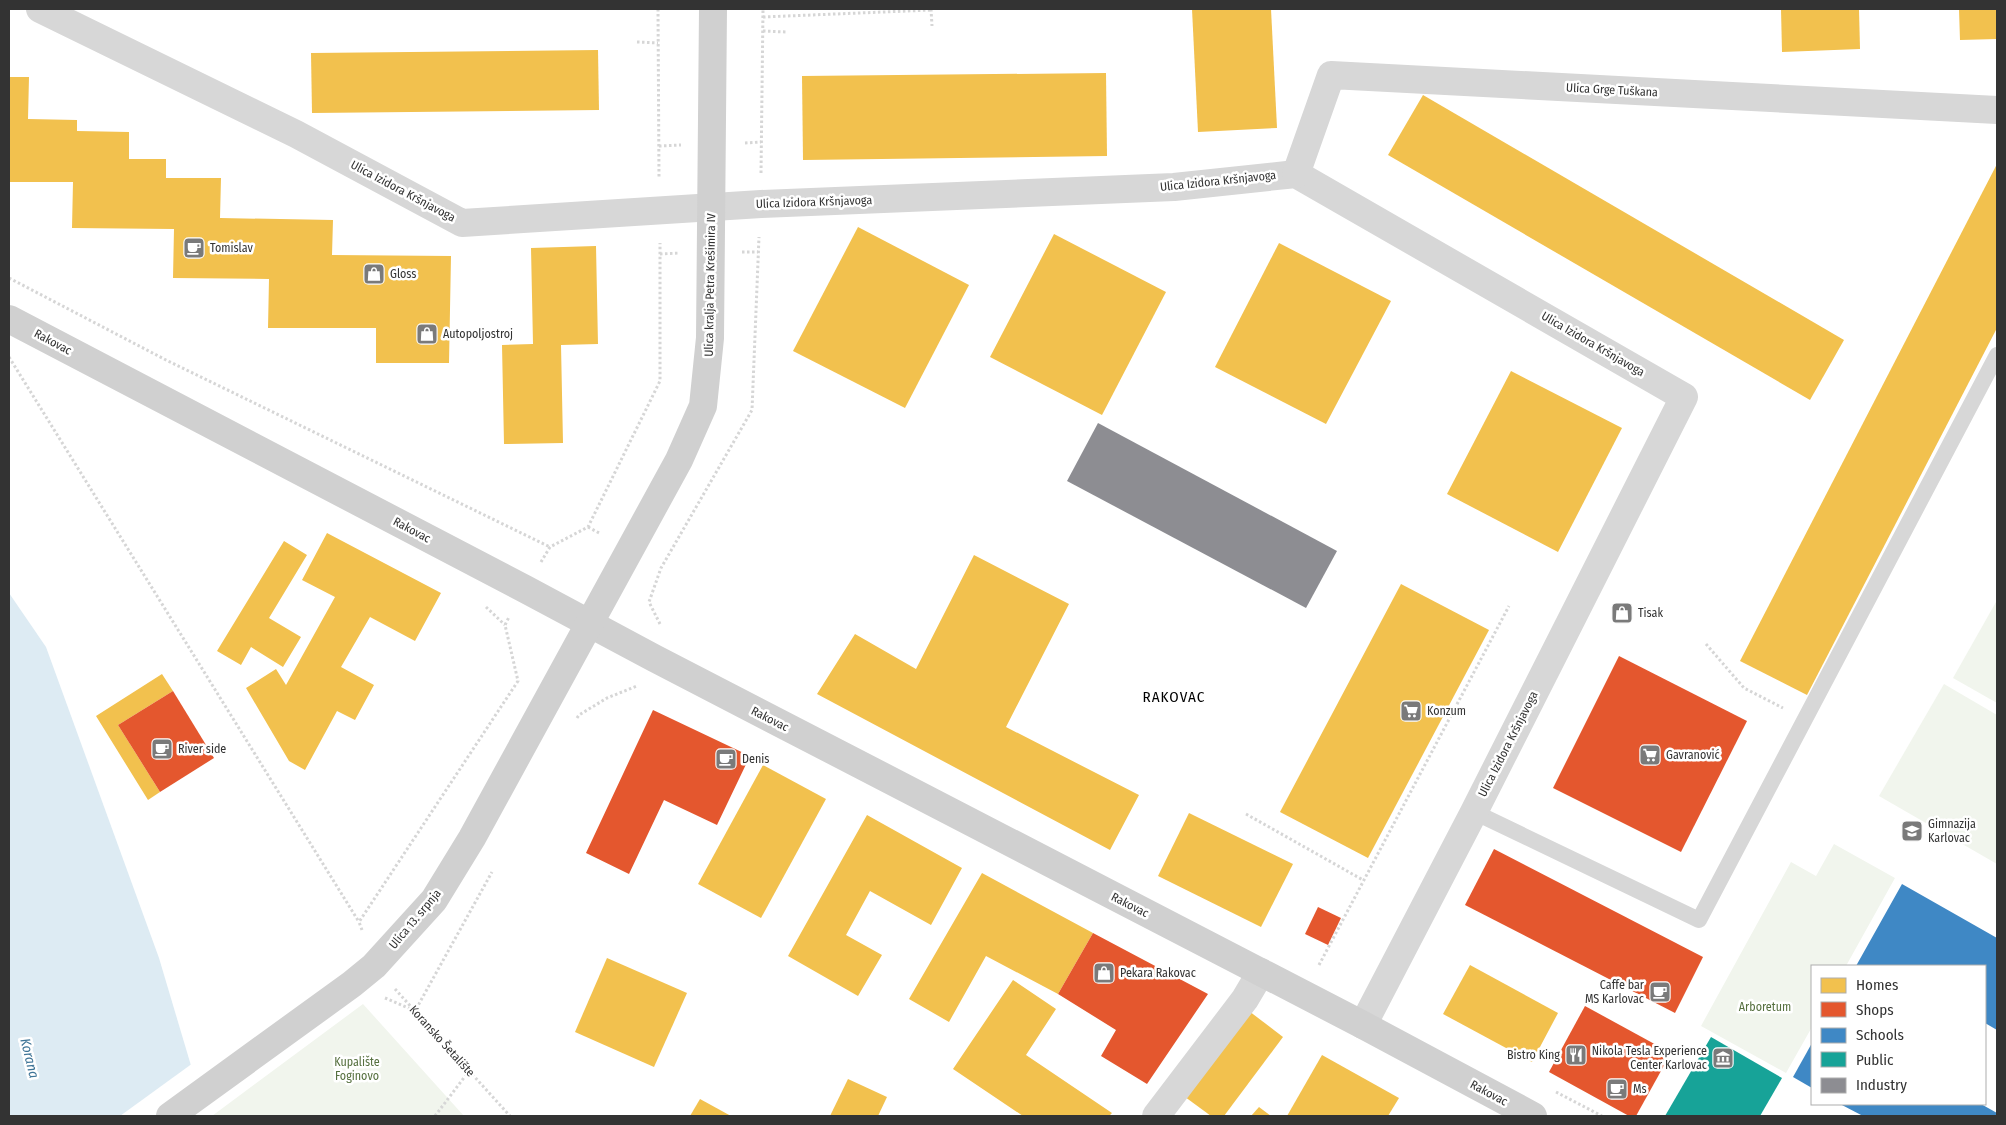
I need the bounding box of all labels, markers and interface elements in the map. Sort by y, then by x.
street label: Ulica Grge Tuškana [1566,81,1658,99]
street label: Ulica Izidora Kršnjavoga [348,157,458,225]
street label: Ulica Izidora Kršnjavoga [1159,168,1277,194]
street label: Ulica Izidora Kršnjavoga [756,193,873,211]
street label: Ulica kralja Petra Krešimira IV [702,212,718,357]
cafe icon: Tomislav [182,236,206,260]
place label: Tomislav [210,241,253,255]
shop icon: Gloss [362,262,386,286]
place label: Gloss [390,267,416,281]
street label: Ulica Izidora Kršnjavoga [1539,309,1647,379]
shop icon: Autopoljostroj [415,322,439,346]
street label: Rakovac [32,326,74,358]
place label: Autopoljostroj [443,327,513,341]
street label: Rakovac [391,514,433,546]
shop icon: Tisak [1610,601,1634,625]
place label: Tisak [1638,606,1664,620]
district label: RAKOVAC [1143,688,1205,706]
street label: Ulica Izidora Kršnjavoga [1475,689,1541,799]
supermarket icon: Konzum [1399,699,1423,723]
street label: Rakovac [749,704,791,734]
place label: Konzum [1427,704,1466,718]
cafe icon: River side [150,737,174,761]
place label: River side [178,742,226,756]
supermarket icon: Gavranović [1638,743,1662,767]
cafe icon: Denis [714,747,738,771]
place label: Gavranović [1666,748,1720,762]
place label: Denis [742,752,769,766]
place label: Gimnazija Karlovac [1928,817,1976,845]
school or university icon: Gimnazija Karlovac [1900,819,1924,843]
street label: Ulica 13. srpnja [386,886,444,952]
street label: Rakovac [1109,890,1151,920]
shop icon: Pekara Rakovac [1092,961,1116,985]
legend [1811,965,1986,1105]
place label: Pekara Rakovac [1120,966,1196,980]
text: Homes [1856,976,1898,994]
place label: Caffe bar MS Karlovac [1585,978,1645,1006]
cafe icon: Caffe bar MS Karlovac [1648,980,1672,1004]
park label: Arboretum [1739,1000,1791,1014]
text: Shops [1856,1001,1894,1019]
street label: Koransko Šetalište [406,1002,478,1079]
text: Schools [1856,1026,1904,1044]
water label: Korana [16,1036,43,1080]
restaurant icon: Bistro King [1564,1043,1588,1067]
place label: Nikola Tesla Experience Center Karlovac [1592,1044,1707,1072]
museum icon: Nikola Tesla Experience Center Karlovac [1711,1046,1735,1070]
place label: Bistro King [1507,1048,1560,1062]
text: Public [1856,1051,1894,1069]
park label: Kupalište Foginovo [334,1055,380,1083]
text: Industry [1856,1076,1907,1094]
street label: Rakovac [1468,1077,1510,1109]
cafe icon: Ms [1605,1077,1629,1101]
place label: Ms [1633,1082,1647,1096]

